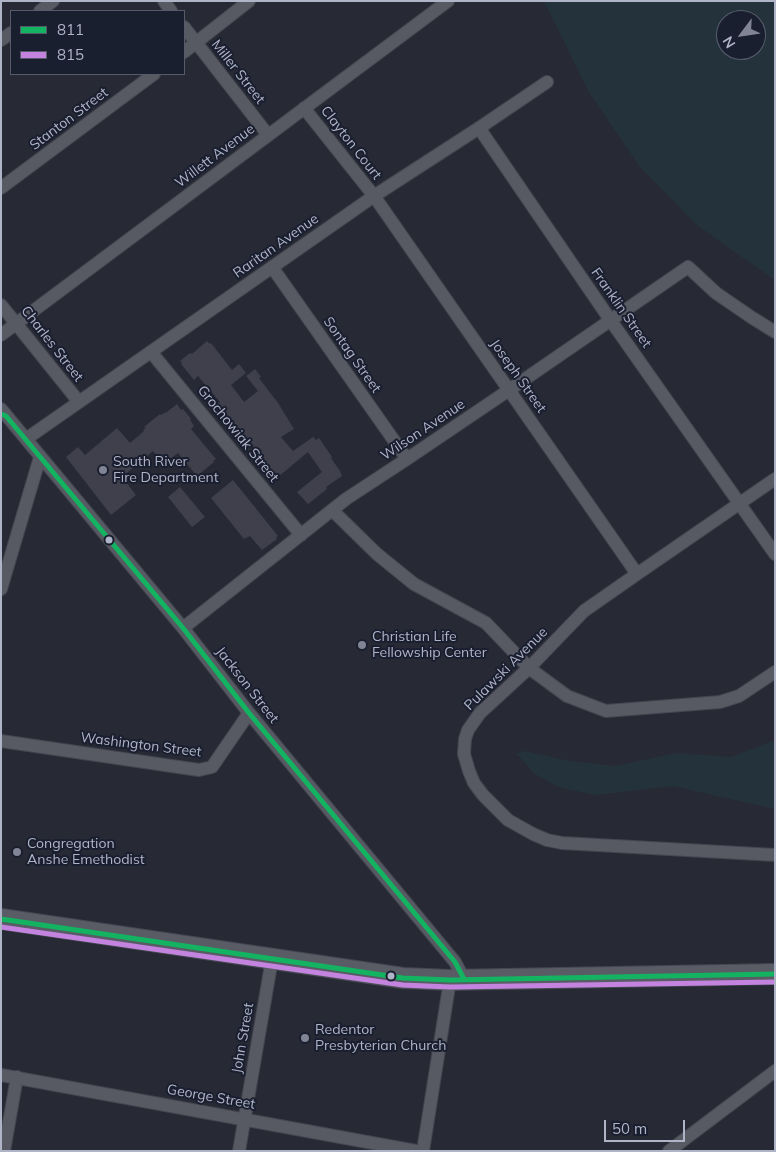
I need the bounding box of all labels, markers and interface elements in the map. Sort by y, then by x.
legend [10,10,185,75]
north arrow [716,10,766,60]
text: 811 [57,20,84,39]
text: N [719,33,739,51]
street label: Miller Street [208,36,268,108]
text: 815 [57,45,84,64]
street label: Stanton Street [27,84,111,154]
street label: Clayton Court [317,103,385,183]
street label: Willett Avenue [172,121,258,191]
street label: Raritan Avenue [230,210,322,282]
street label: Franklin Street [587,265,655,351]
street label: Charles Street [17,303,87,385]
street label: Sontag Street [320,314,384,396]
street label: Joseph Street [486,336,550,416]
street label: Grochowiak Street [194,382,282,486]
street label: Wilson Avenue [378,396,468,464]
place label: South River Fire Department [113,454,219,487]
marker: South River Fire Department [97,464,109,476]
unlabelled marker [104,535,114,545]
street label: Pulawski Avenue [461,624,551,714]
place label: Christian Life Fellowship Center [372,629,487,662]
marker: Christian Life Fellowship Center [356,639,368,651]
street label: Jackson Street [212,643,282,727]
street label: Washington Street [80,729,202,761]
place label: Congregation Anshe Emethodist [27,836,145,869]
marker: Congregation Anshe Emethodist [11,846,23,858]
unlabelled marker [386,971,396,981]
street label: John Street [229,1001,257,1075]
place label: Redentor Presbyterian Church [315,1022,446,1054]
marker: Redentor Presbyterian Church [299,1032,311,1044]
street label: George Street [166,1081,256,1113]
scale bar [606,1110,687,1142]
text: 50 m [612,1119,647,1138]

